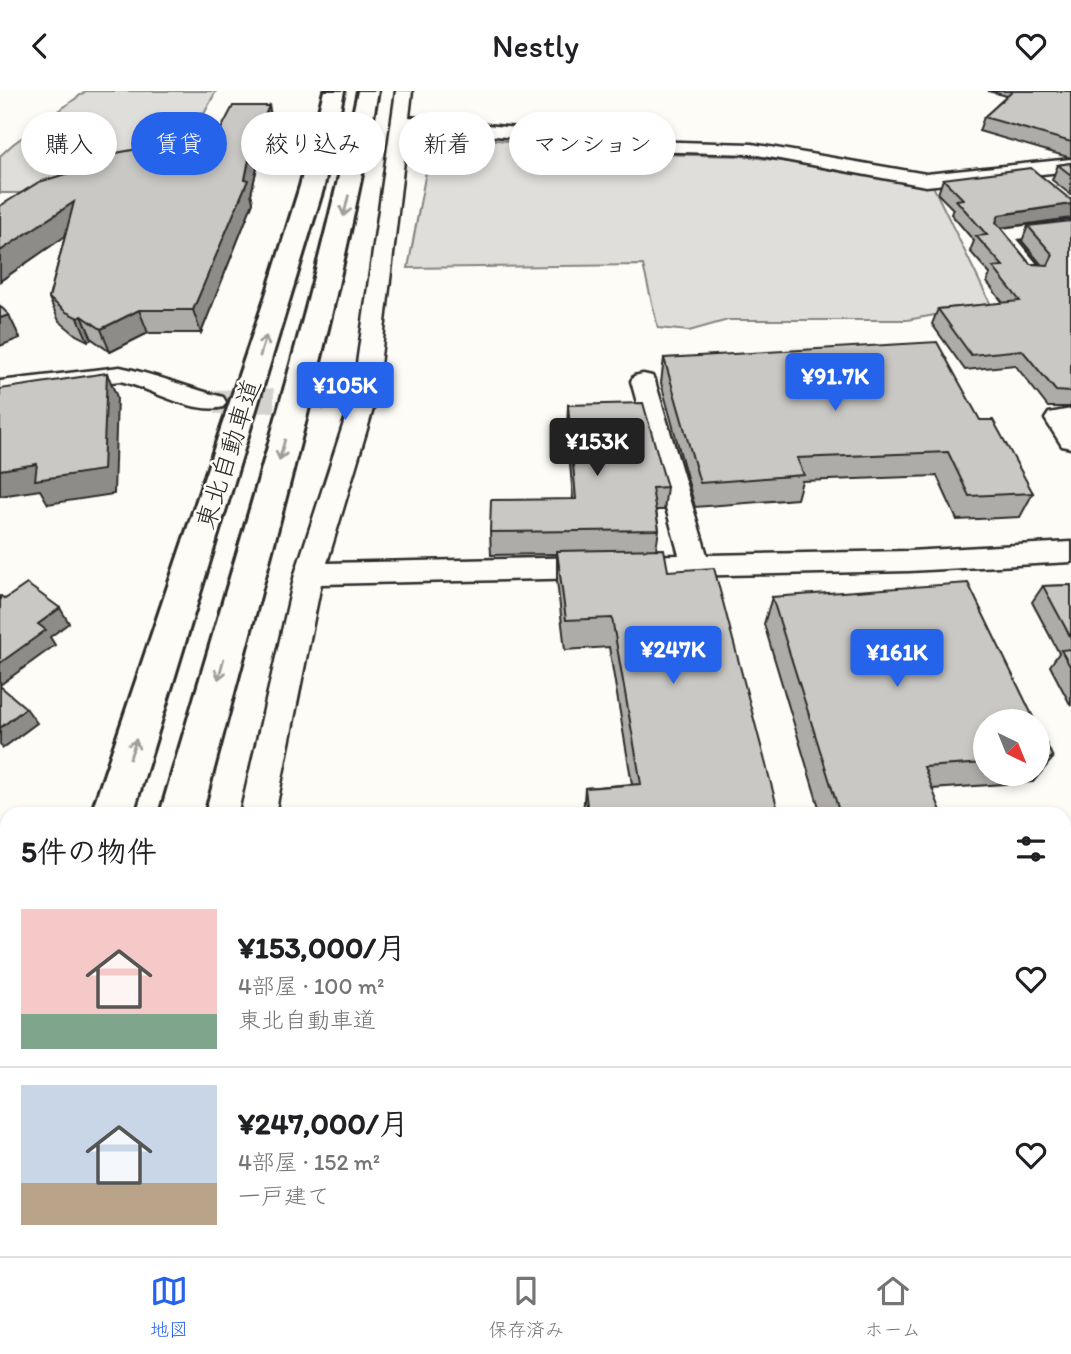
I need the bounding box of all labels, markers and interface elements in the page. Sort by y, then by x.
icon: back [21,27,59,65]
text: Nestly [492,27,579,65]
icon: heart [1012,27,1050,65]
chip: 購入 [21,112,117,175]
chip: 賃貸 [131,112,227,175]
chip: 絞り込み [241,112,385,175]
chip: 新着 [399,112,495,175]
chip: マンション [509,112,676,175]
one-way arrow [339,194,352,217]
one-way arrow [258,335,271,357]
pin: ¥91.7K [778,353,892,413]
text: ¥91.7K [801,362,869,390]
pin: ¥105K [296,363,394,422]
text: ¥105K [313,371,377,399]
street label: 東北自動車道 [189,375,267,533]
pin: ¥153K [548,419,646,478]
text: ¥153K [566,427,628,455]
one-way arrow [274,439,287,461]
pin: ¥247K [624,627,722,686]
pin: ¥161K [848,629,946,689]
text: ¥247K [641,635,705,663]
text: ¥161K [866,638,928,666]
one-way arrow [214,657,227,680]
north arrow [973,709,1050,786]
map controls [973,709,1050,786]
one-way arrow [128,738,140,760]
icon: filters [1012,830,1050,868]
text: 5件の物件 [21,833,157,870]
text: ¥153,000/月 [238,929,406,966]
icon: home [77,937,161,1021]
icon: heart [1012,960,1050,998]
text: 4部屋 · 100 m² [238,972,384,1000]
text: 東北自動車道 [238,1006,376,1034]
text: ¥247,000/月 [238,1105,409,1142]
icon: home [77,1113,161,1197]
icon: heart [1012,1136,1050,1174]
text: 4部屋 · 152 m² [238,1148,380,1176]
text: 一戸建て [238,1182,330,1210]
tab: 地図 [150,1272,188,1341]
tab: 保存済み [488,1272,564,1341]
tab: ホーム [865,1272,921,1341]

